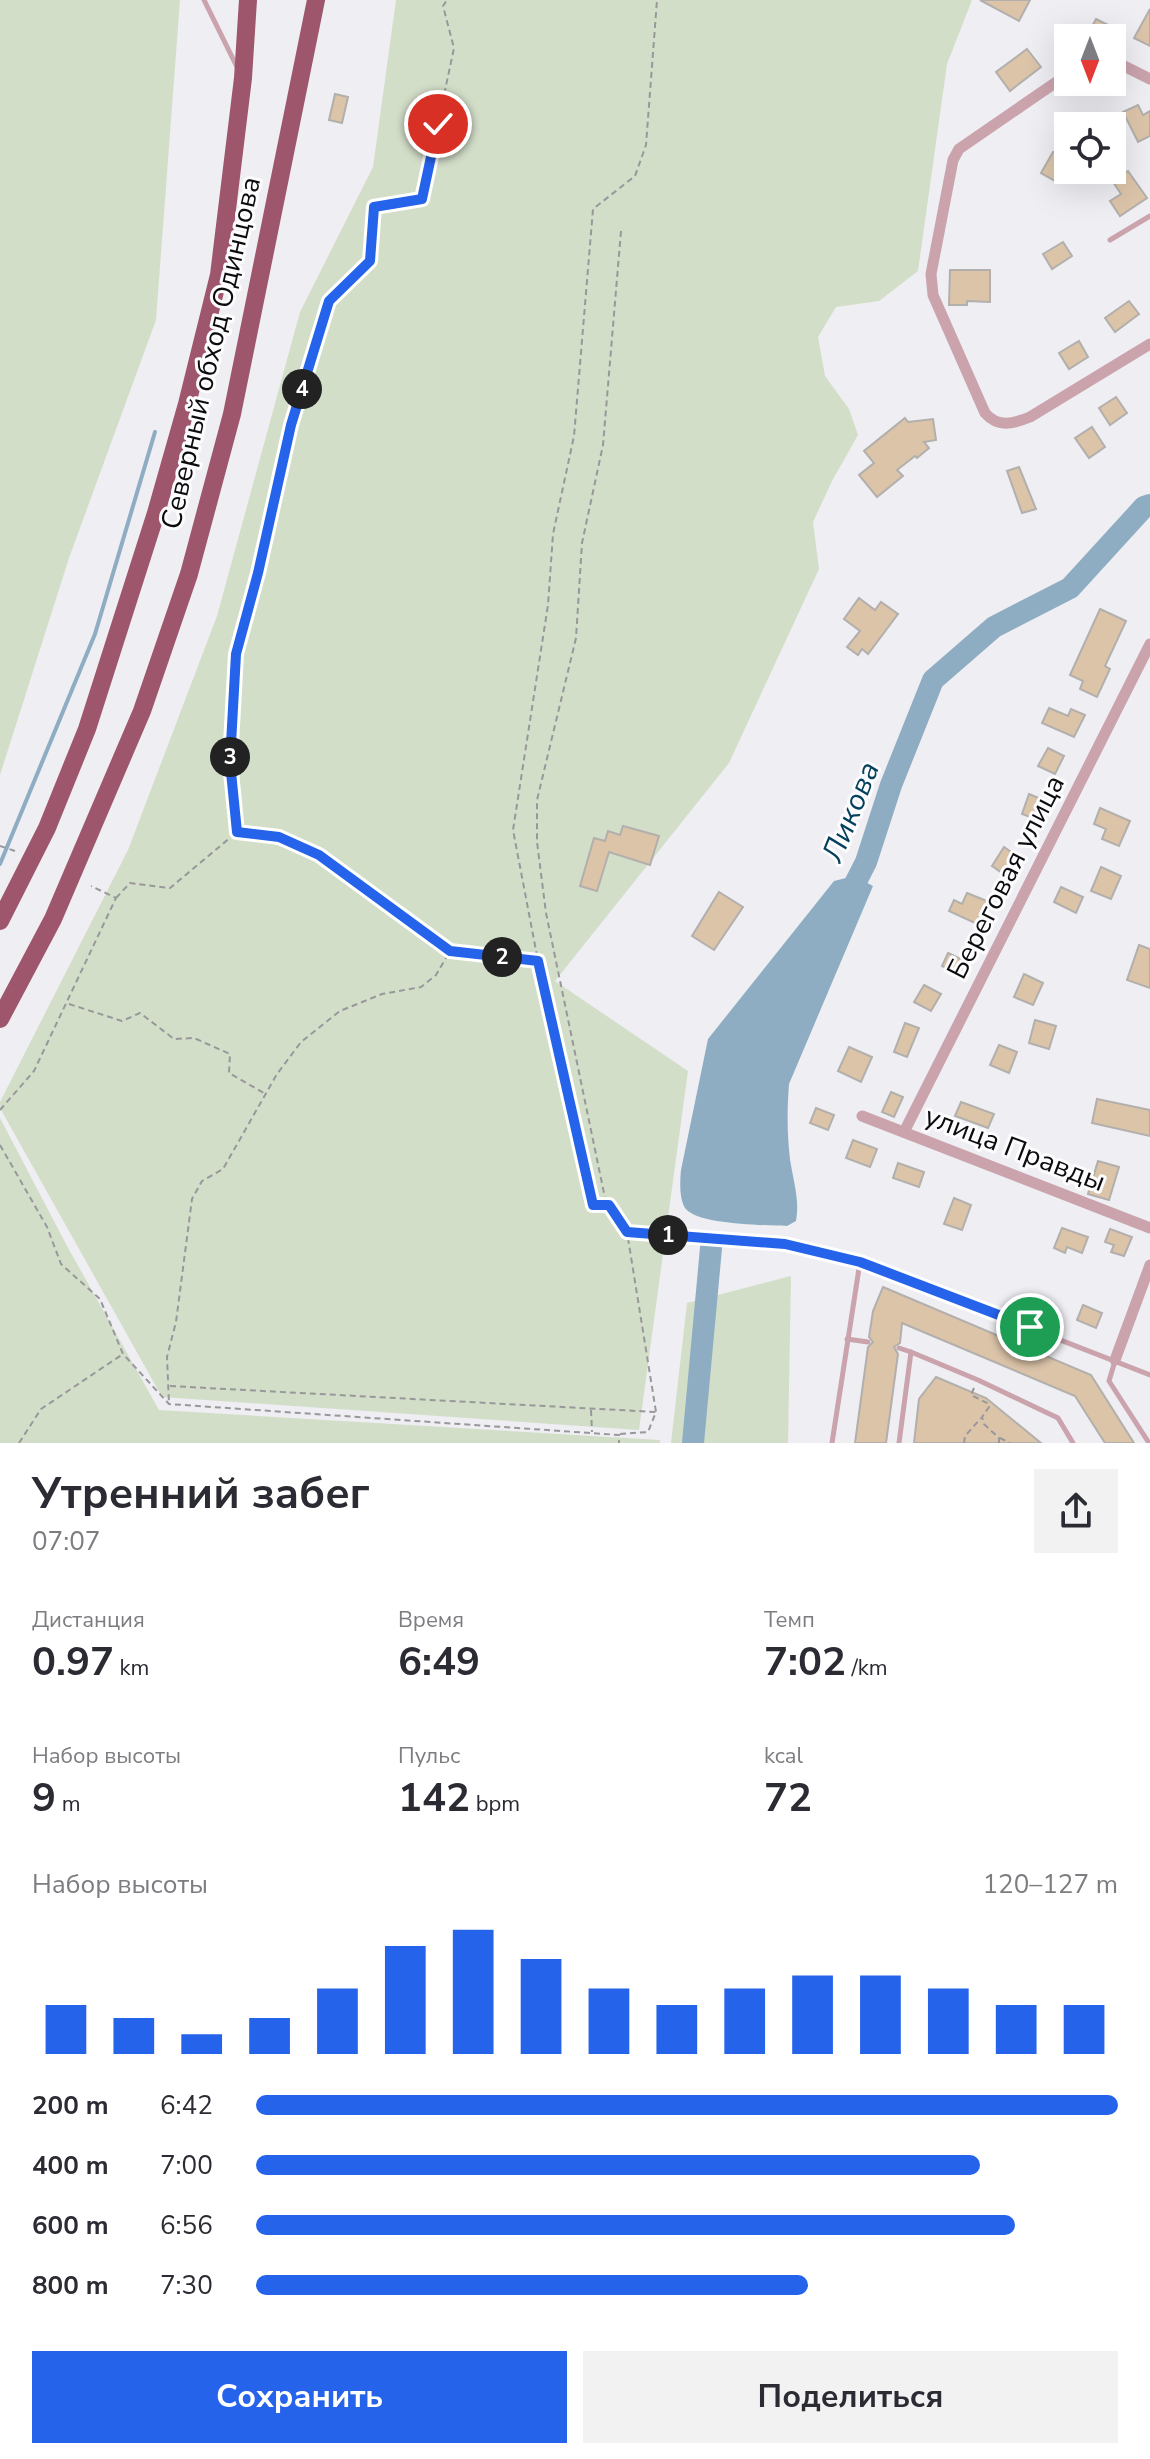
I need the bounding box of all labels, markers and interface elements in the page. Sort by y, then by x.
north arrow [1054,24,1126,96]
map controls [1054,24,1126,184]
pin [404,90,472,158]
icon: check [416,102,460,146]
button: locate [1054,112,1126,184]
street label: Северный обход Одинцова [152,173,270,533]
pin: 4 [282,369,322,409]
text: 4 [295,374,309,404]
pin: 3 [210,737,250,777]
text: 3 [223,742,237,772]
water label: Ликова [812,756,890,869]
street label: Береговая улица [938,768,1074,986]
pin: 2 [482,937,522,977]
text: 2 [495,942,509,972]
street label: улица Правды [919,1097,1111,1201]
pin: 1 [648,1215,688,1255]
text: 1 [661,1220,675,1250]
pin [996,1293,1064,1361]
icon: arrive [1008,1305,1052,1349]
text: Утренний забег [32,1464,370,1524]
button: share [1034,1469,1118,1553]
text: 07:07 [32,1524,100,1559]
text: Дистанция [32,1605,145,1635]
text: Время [398,1605,464,1635]
text: Темп [764,1605,815,1635]
text: 0.97 [32,1635,114,1689]
text: 6:49 [398,1635,480,1689]
text: 7:02 [764,1635,846,1689]
text: km [114,1653,149,1683]
text: /km [846,1653,888,1683]
text: Набор высоты [32,1741,181,1771]
text: Пульс [398,1741,460,1771]
text: kcal [764,1741,803,1771]
text: 9 [32,1771,56,1825]
text: 142 [398,1771,470,1825]
text: 72 [764,1771,812,1825]
text: m [56,1789,81,1819]
text: bpm [470,1789,520,1819]
text: Набор высоты [32,1867,208,1902]
text: 120–127 m [982,1867,1118,1902]
text: 200 m [32,2088,109,2123]
text: 6:42 [160,2088,213,2123]
text: 400 m [32,2148,109,2183]
text: 7:00 [160,2148,213,2183]
text: 600 m [32,2208,109,2243]
text: 6:56 [160,2208,213,2243]
text: 800 m [32,2268,109,2303]
text: 7:30 [160,2268,213,2303]
button: Сохранить [32,2351,567,2443]
button: Поделиться [583,2351,1118,2443]

